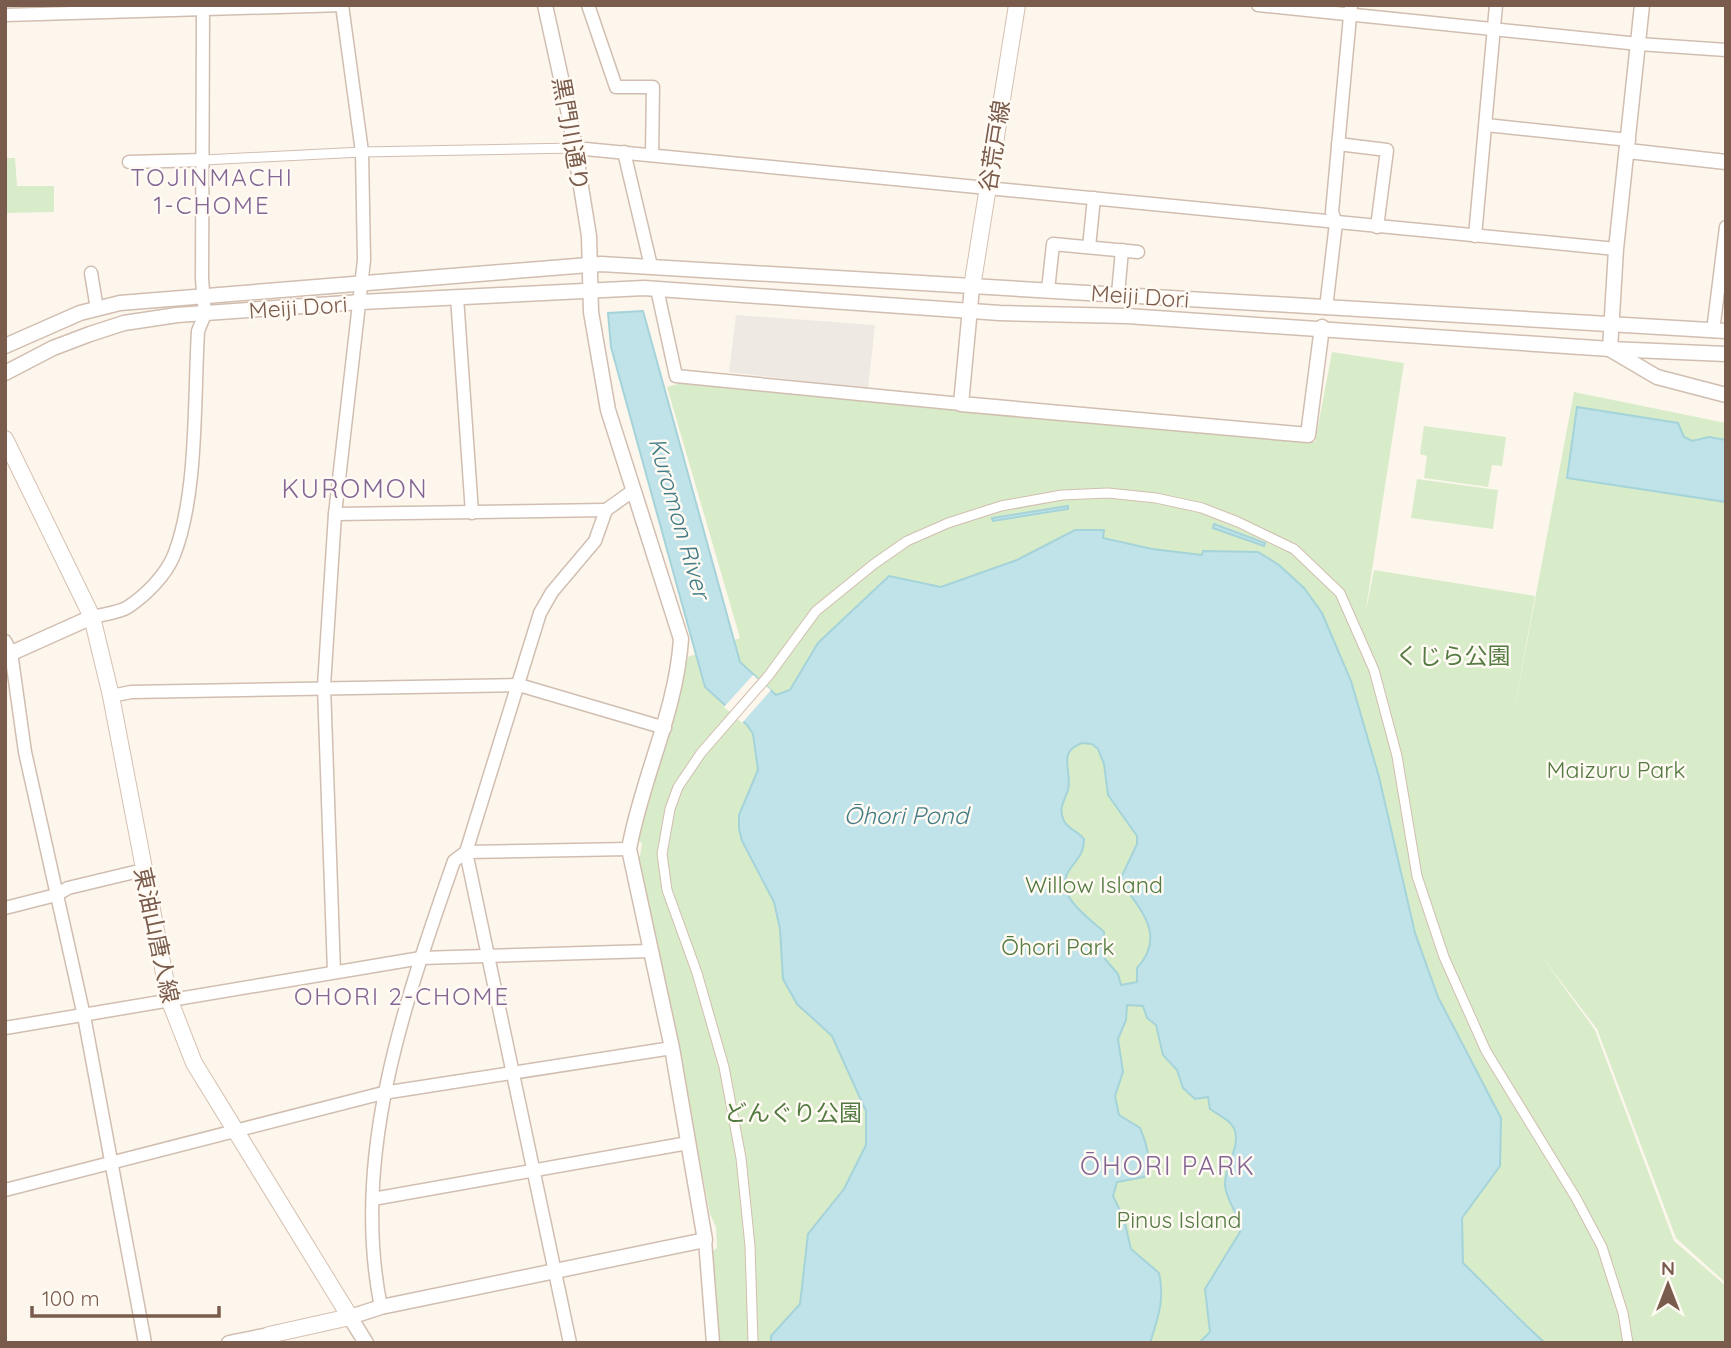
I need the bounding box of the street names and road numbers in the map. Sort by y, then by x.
street label: 黒門川通り [547,75,595,193]
street label: 谷荒戸線 [972,98,1016,194]
street label: Meiji Dori [1090,278,1190,314]
street label: Meiji Dori [248,289,348,325]
street label: 東油山唐人線 [128,864,186,1006]

